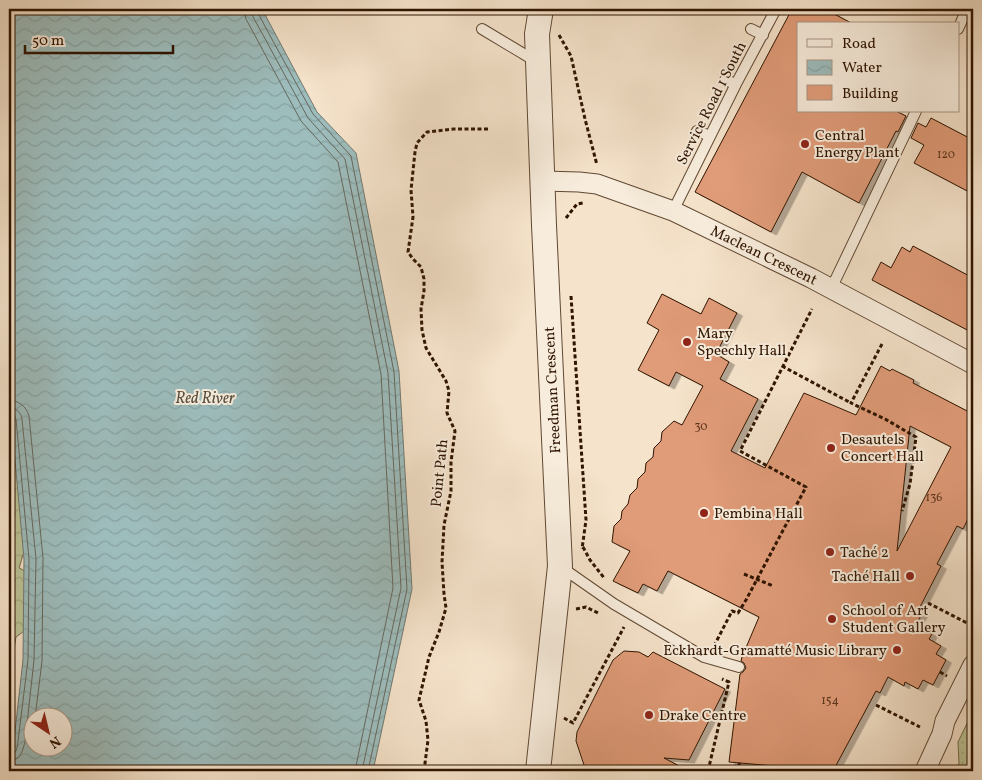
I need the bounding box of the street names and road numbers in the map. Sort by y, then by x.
street label: Service Road 1 South [672,38,752,169]
street label: Maclean Crescent [706,221,820,291]
street label: Freedman Crescent [540,326,567,454]
street label: Point Path [426,438,455,508]

